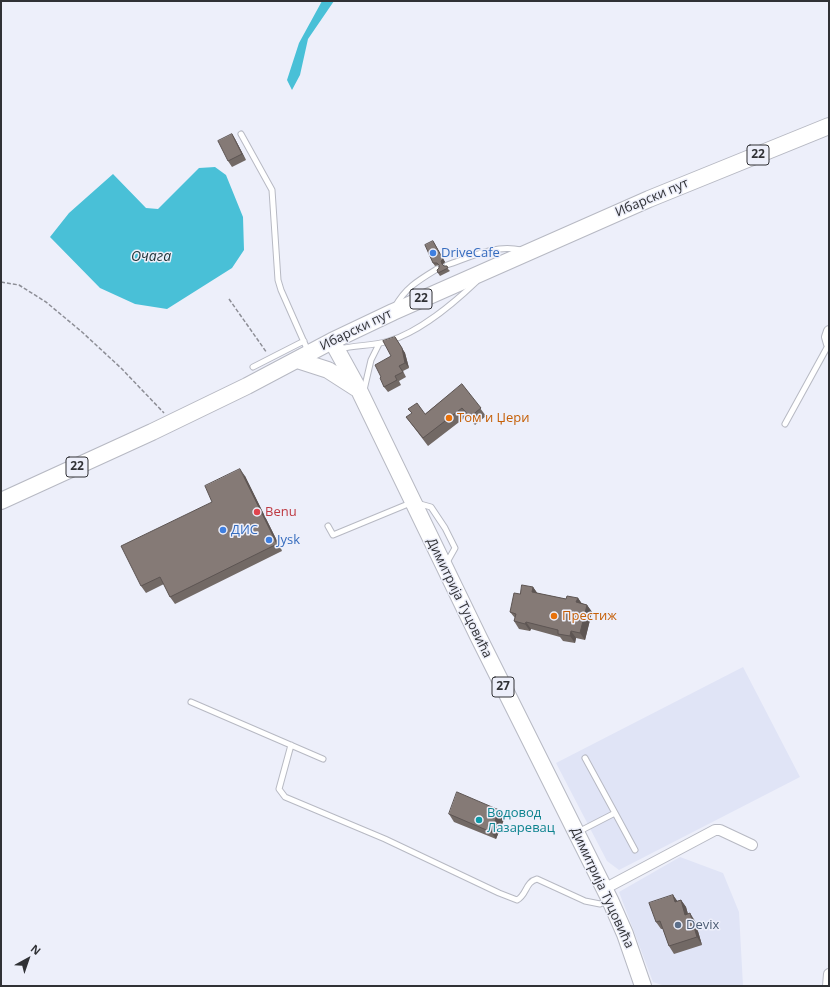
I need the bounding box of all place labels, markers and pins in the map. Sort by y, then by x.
place label: DriveCafe [441,245,500,261]
marker: DriveCafe [428,248,438,258]
place label: Том и Џери [457,410,530,426]
marker: Том и Џери [444,413,454,423]
place label: Benu [265,504,297,520]
marker: Benu [252,507,262,517]
place label: ДИС [231,522,258,538]
marker: ДИС [218,525,228,535]
place label: Jysk [277,532,300,548]
marker: Jysk [264,535,274,545]
place label: Престиж [562,608,617,624]
marker: Престиж [549,611,559,621]
place label: Водовод Лазаревац [487,805,555,836]
marker: Водовод Лазаревац [474,815,484,825]
place label: Devix [686,917,719,933]
marker: Devix [673,920,683,930]

